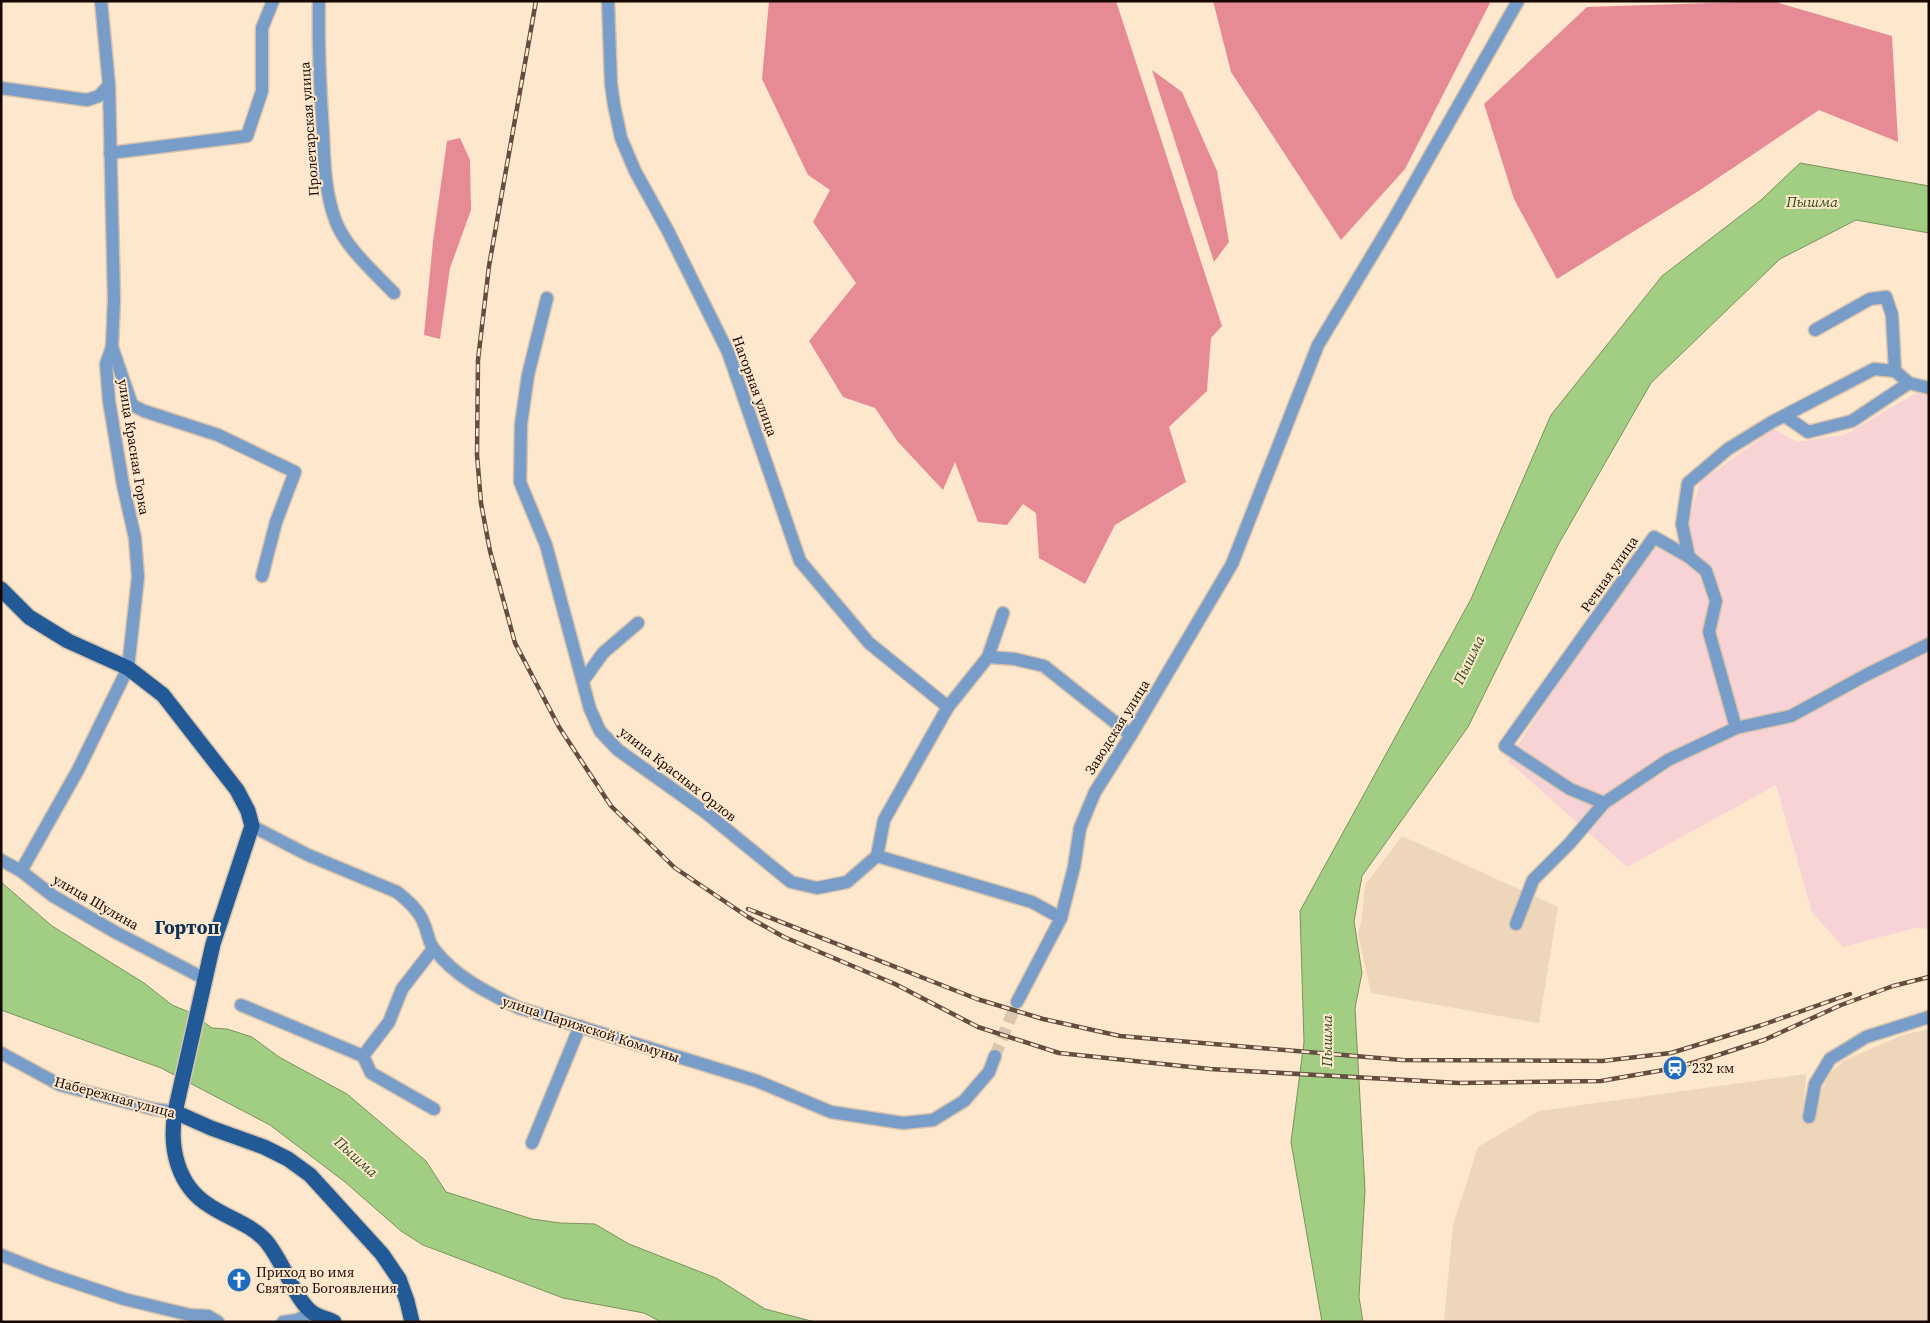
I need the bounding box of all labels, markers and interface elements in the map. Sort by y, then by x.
street label: Пролетарская улица [294,60,324,197]
water label: Пышма [1785,191,1838,212]
street label: Нагорная улица [727,333,783,440]
street label: улица Красная Горка [113,378,155,517]
street label: Речная улица [1575,531,1643,616]
water label: Пышма [1447,632,1490,689]
street label: Заводская улица [1080,675,1155,778]
street label: улица Красных Орлов [615,722,741,826]
street label: улица Шулина [49,869,143,935]
district label: Гортоп [155,914,219,940]
street label: улица Парижской Коммуны [500,991,682,1067]
water label: Пышма [1316,1015,1337,1068]
station icon: 232 км [1662,1055,1688,1081]
place label: 232 км [1692,1058,1734,1078]
street label: Набережная улица [52,1071,179,1123]
water label: Пышма [329,1131,383,1182]
place label: Приход во имя Святого Богоявления [256,1262,397,1298]
church icon: Приход во имя Святого Богоявления [226,1267,252,1293]

